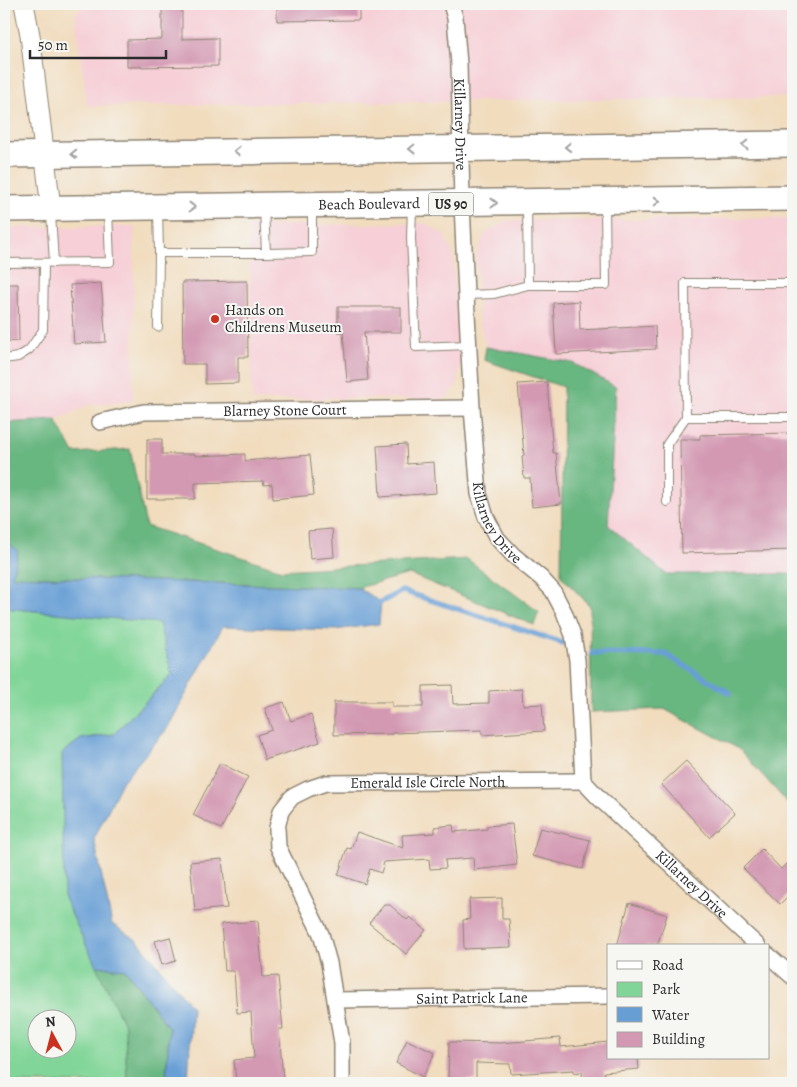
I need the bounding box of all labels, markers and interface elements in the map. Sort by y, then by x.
scale bar [30,28,166,60]
text: 50 m [38,35,68,55]
street label: Killarney Drive [449,78,471,171]
one-way arrow [740,140,748,150]
one-way arrow [563,142,571,152]
one-way arrow [408,144,416,154]
one-way arrow [233,146,241,157]
one-way arrow [70,149,78,159]
road number: US 90 [428,192,474,215]
street label: Beach Boulevard [318,193,421,215]
one-way arrow [653,195,661,206]
one-way arrow [491,198,499,208]
one-way arrow [188,202,196,212]
place label: Hands on Childrens Museum [225,300,342,337]
marker: Hands on Childrens Museum [209,313,221,325]
street label: Blarney Stone Court [223,400,347,421]
street label: Killarney Drive [468,481,526,568]
street label: Emerald Isle Circle North [350,772,505,793]
street label: Killarney Drive [651,845,732,923]
legend [607,944,770,1060]
text: Road [652,955,684,975]
text: Park [652,979,681,999]
street label: Saint Patrick Lane [416,987,528,1009]
text: Water [651,1005,689,1025]
north arrow [28,1010,78,1060]
text: N [44,1012,57,1032]
text: Building [652,1029,705,1049]

